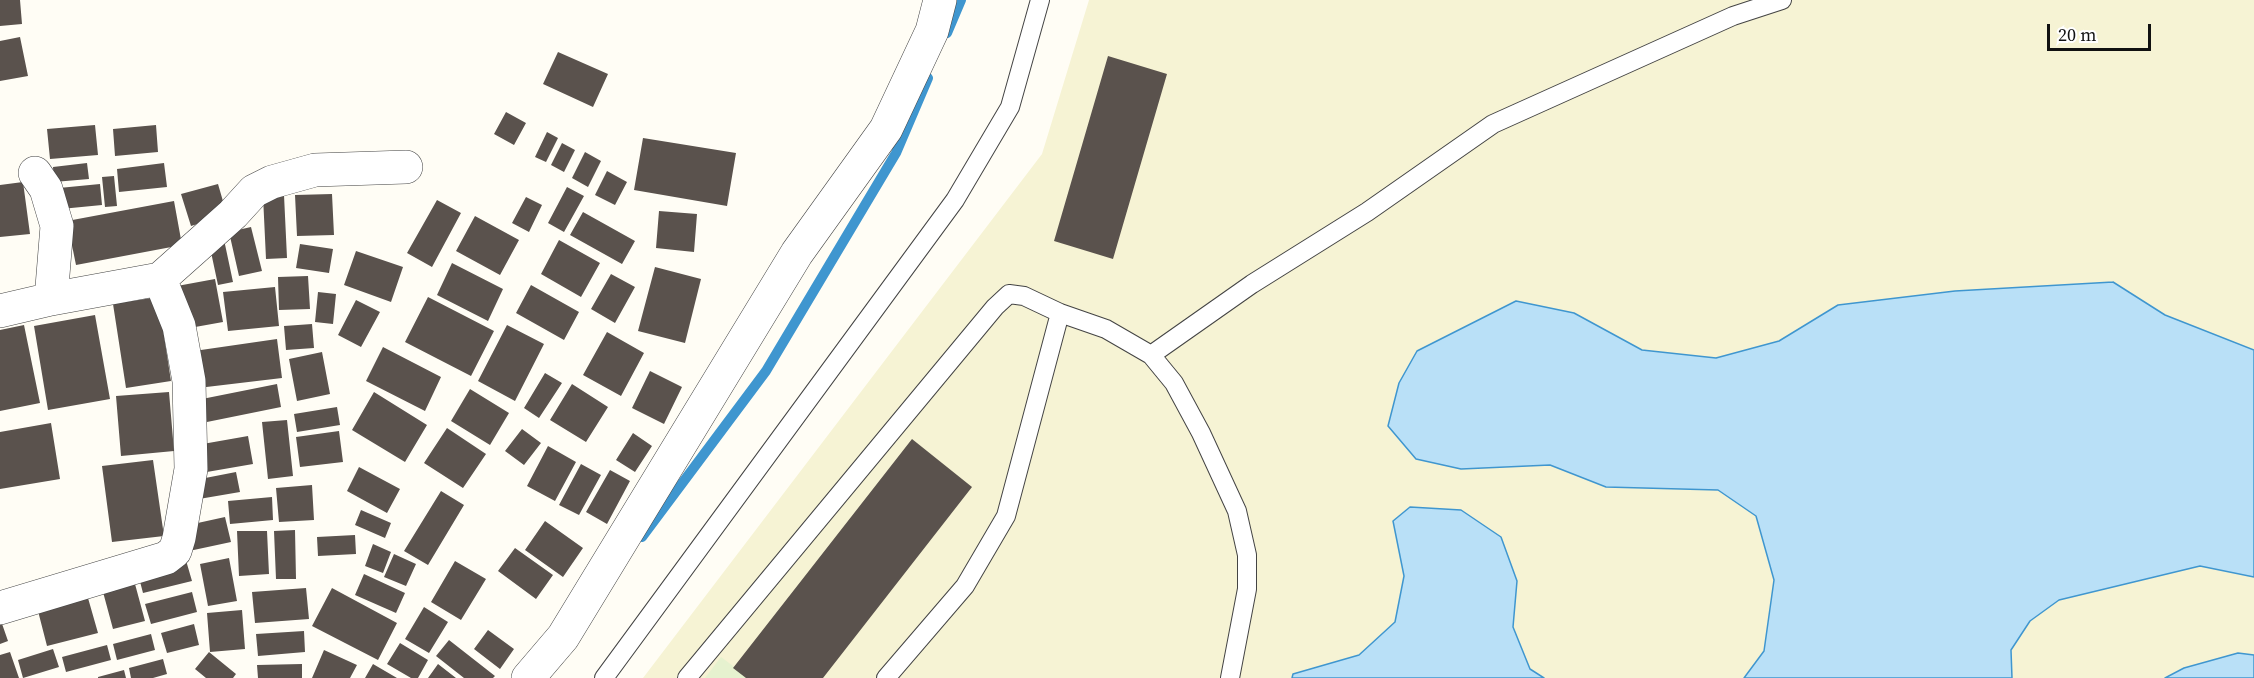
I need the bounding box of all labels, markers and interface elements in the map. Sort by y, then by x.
scale bar [2050,12,2154,50]
text: 20 m [2058,22,2096,47]

